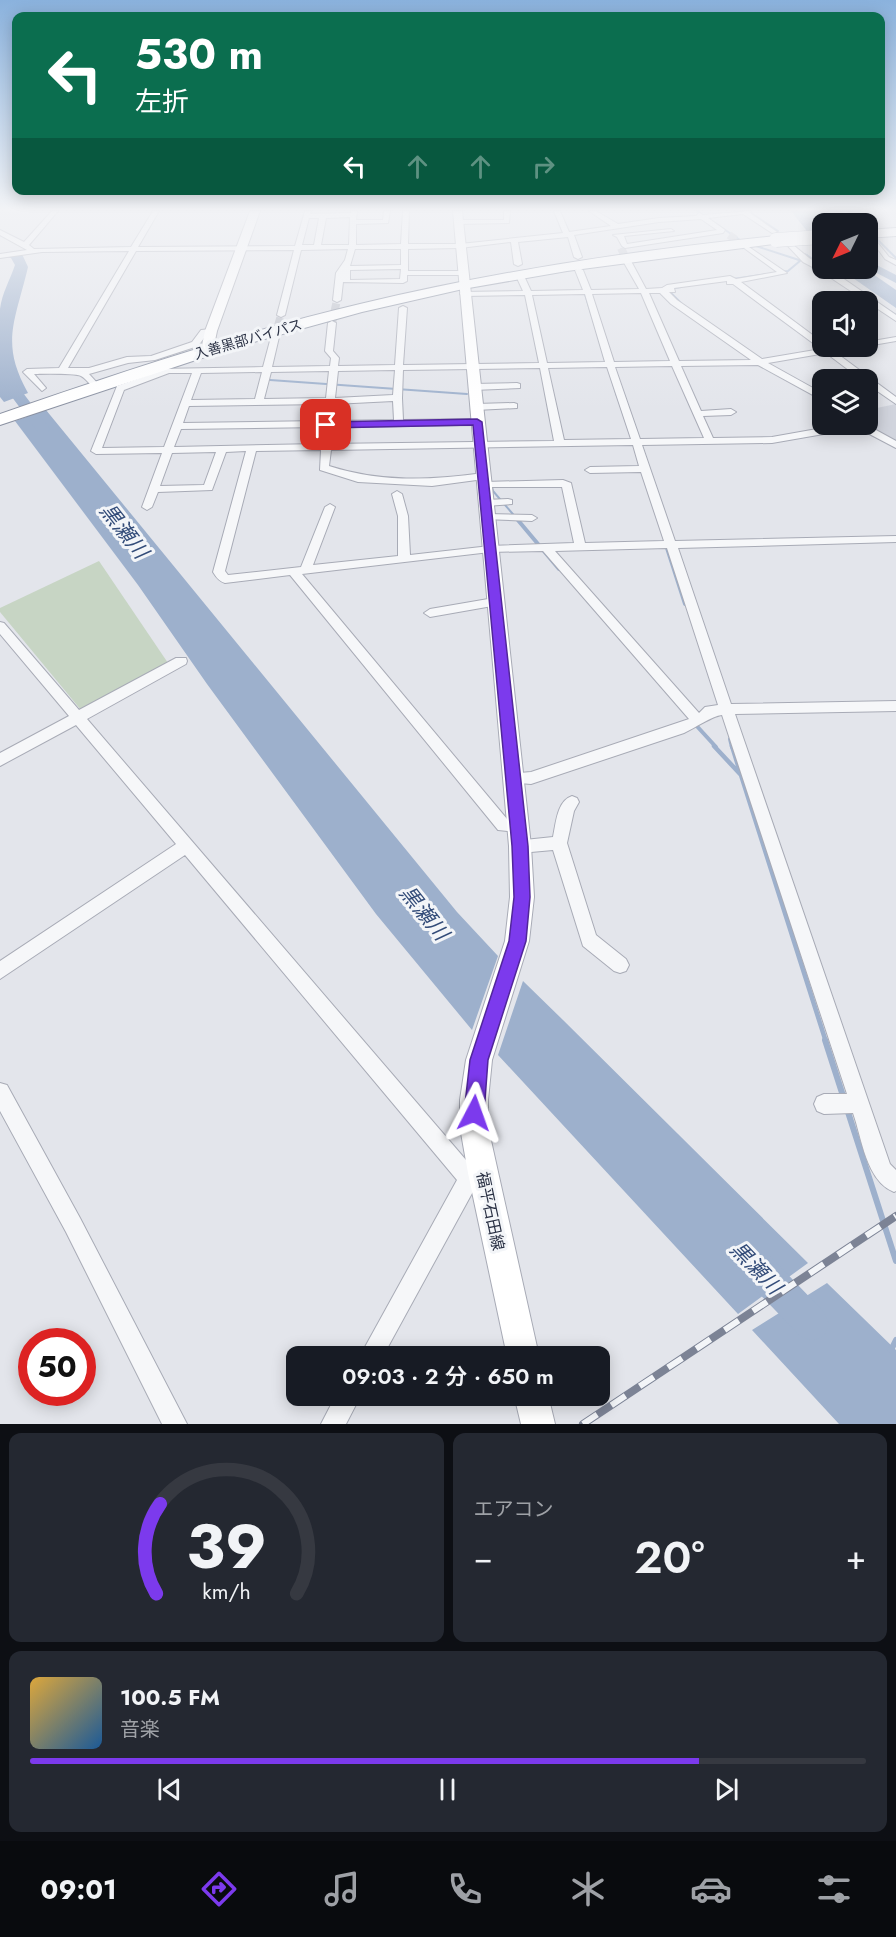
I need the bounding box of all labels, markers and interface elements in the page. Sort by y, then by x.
text: 530 m [135,24,263,85]
icon: left [36,36,114,114]
text: 左折 [135,82,189,121]
icon: left [338,150,371,183]
icon: ahead [401,150,434,183]
icon: ahead [464,150,497,183]
icon: right [527,150,560,183]
north arrow [812,213,878,279]
map controls [812,213,878,435]
button: sound [812,291,878,357]
street label: 入善黒部バイパス [192,314,304,364]
button: layers [812,369,878,435]
pin [300,399,351,450]
icon: arrive [309,408,342,441]
water label: 黒瀬川 [93,497,156,567]
water label: 黒瀬川 [393,879,457,948]
position arrow [442,1081,506,1145]
street label: 福平石田線 [471,1170,510,1253]
water label: 黒瀬川 [723,1235,790,1303]
speed limit sign: 50 [18,1328,96,1406]
text: 09:03 · 2 分 · 650 m [342,1360,554,1392]
text: エアコン [474,1495,554,1524]
text: 39 [186,1501,266,1591]
text: 20° [634,1525,705,1590]
text: − [474,1534,493,1581]
text: + [846,1534,866,1581]
text: km/h [202,1577,250,1608]
text: 100.5 FM [120,1681,220,1713]
text: 音楽 [120,1715,160,1744]
icon: previous [153,1773,186,1806]
icon: pause [431,1773,464,1806]
icon: next [710,1773,743,1806]
icon: directions [198,1868,240,1910]
icon: music [321,1868,363,1910]
icon: phone [444,1868,486,1910]
icon: climate [567,1868,609,1910]
icon: car [690,1868,732,1910]
icon: filters [813,1868,855,1910]
text: 09:01 [41,1870,117,1909]

